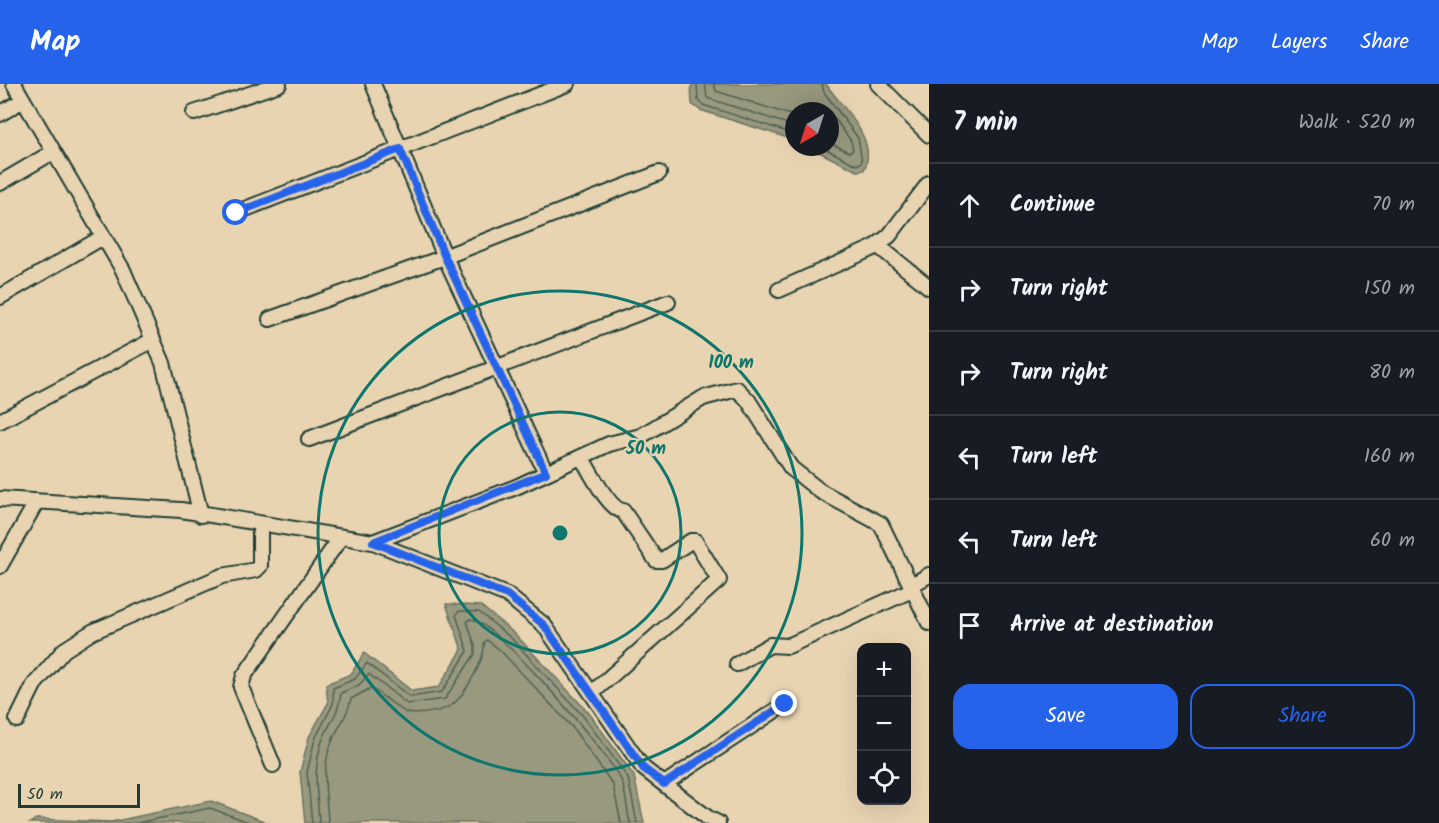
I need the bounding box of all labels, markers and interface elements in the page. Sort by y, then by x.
text: Map [30,20,81,65]
text: Map [1201,26,1238,59]
text: Layers [1271,26,1327,59]
text: Share [1360,26,1409,59]
north arrow [785,102,839,156]
text: 7 min [953,102,1018,144]
text: Walk · 520 m [1299,107,1415,139]
text: Continue [1010,188,1095,223]
icon: ahead [953,189,986,222]
text: 70 m [1372,189,1415,221]
route start [222,199,248,225]
text: Turn right [1010,272,1108,307]
icon: right [953,273,986,306]
text: 150 m [1364,273,1415,305]
text: 100 m [708,349,754,378]
text: Turn right [1010,356,1108,391]
icon: right [953,357,986,390]
text: 80 m [1369,357,1415,389]
text: 50 m [625,435,666,464]
text: Turn left [1010,440,1097,475]
icon: left [953,441,986,474]
text: 160 m [1364,441,1415,473]
centre of rings [550,523,570,543]
text: Turn left [1010,524,1097,559]
icon: left [953,525,986,558]
text: 60 m [1370,525,1415,557]
text: Arrive at destination [1010,608,1213,643]
icon: arrive [953,609,986,642]
map controls [857,643,911,805]
button: + [857,643,911,697]
button: Save [953,684,1178,749]
button: Share [1190,684,1415,749]
route end [771,690,797,716]
button: − [857,697,911,751]
button: locate [857,751,911,805]
scale bar [18,781,140,808]
text: 50 m [27,782,63,807]

